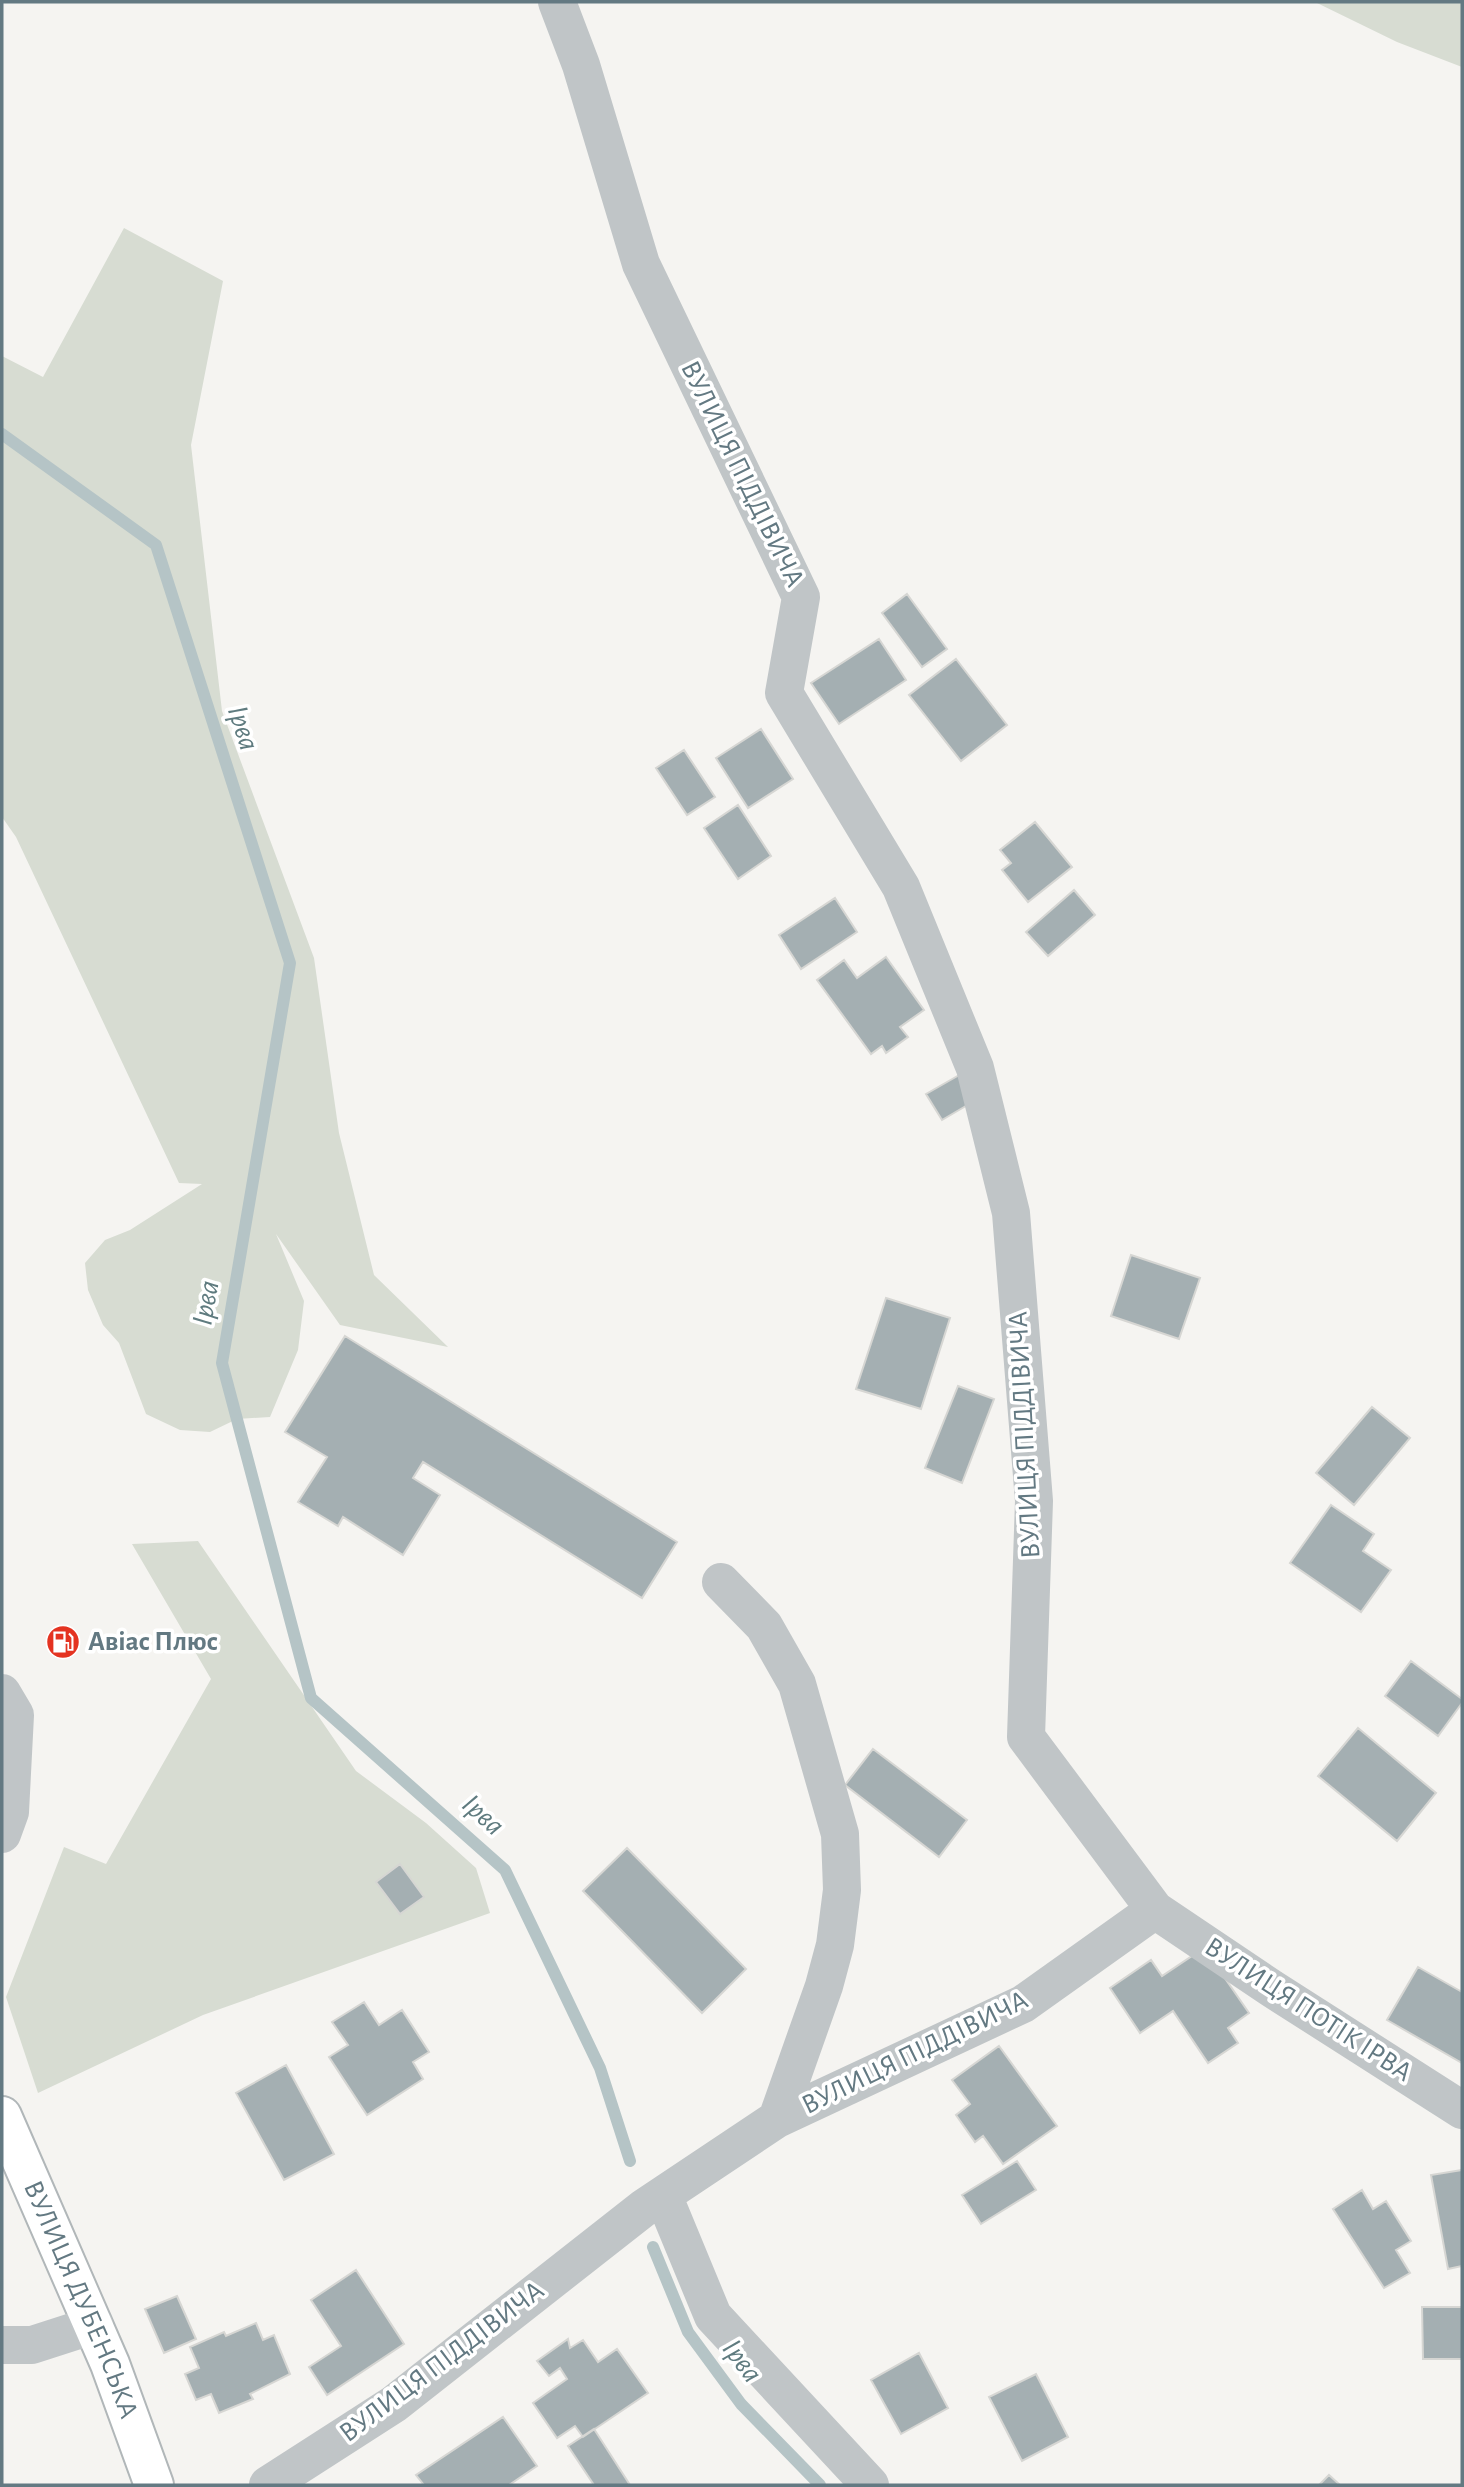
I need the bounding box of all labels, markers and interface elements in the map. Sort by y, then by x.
street label: ВУЛИЦЯ ПІДДІВИЧА [675,357,809,591]
water label: Ірва [222,702,264,754]
water label: Ірва [187,1278,225,1328]
street label: ВУЛИЦЯ ПІДДІВИЧА [1005,1311,1045,1559]
fuel station icon: Авіас Плюс [44,1623,82,1661]
place label: Авіас Плюс [88,1628,218,1656]
water label: Ірва [456,1789,510,1841]
street label: ВУЛИЦЯ ПОТІК ІРВА [1199,1933,1417,2087]
street label: ВУЛИЦЯ ПІДДІВИЧА [798,1986,1032,2120]
street label: ВУЛИЦЯ ДУБЕНСЬКА [18,2177,143,2422]
street label: ВУЛИЦЯ ПІДДІВИЧА [335,2276,549,2448]
water label: Ірва [716,2334,768,2388]

